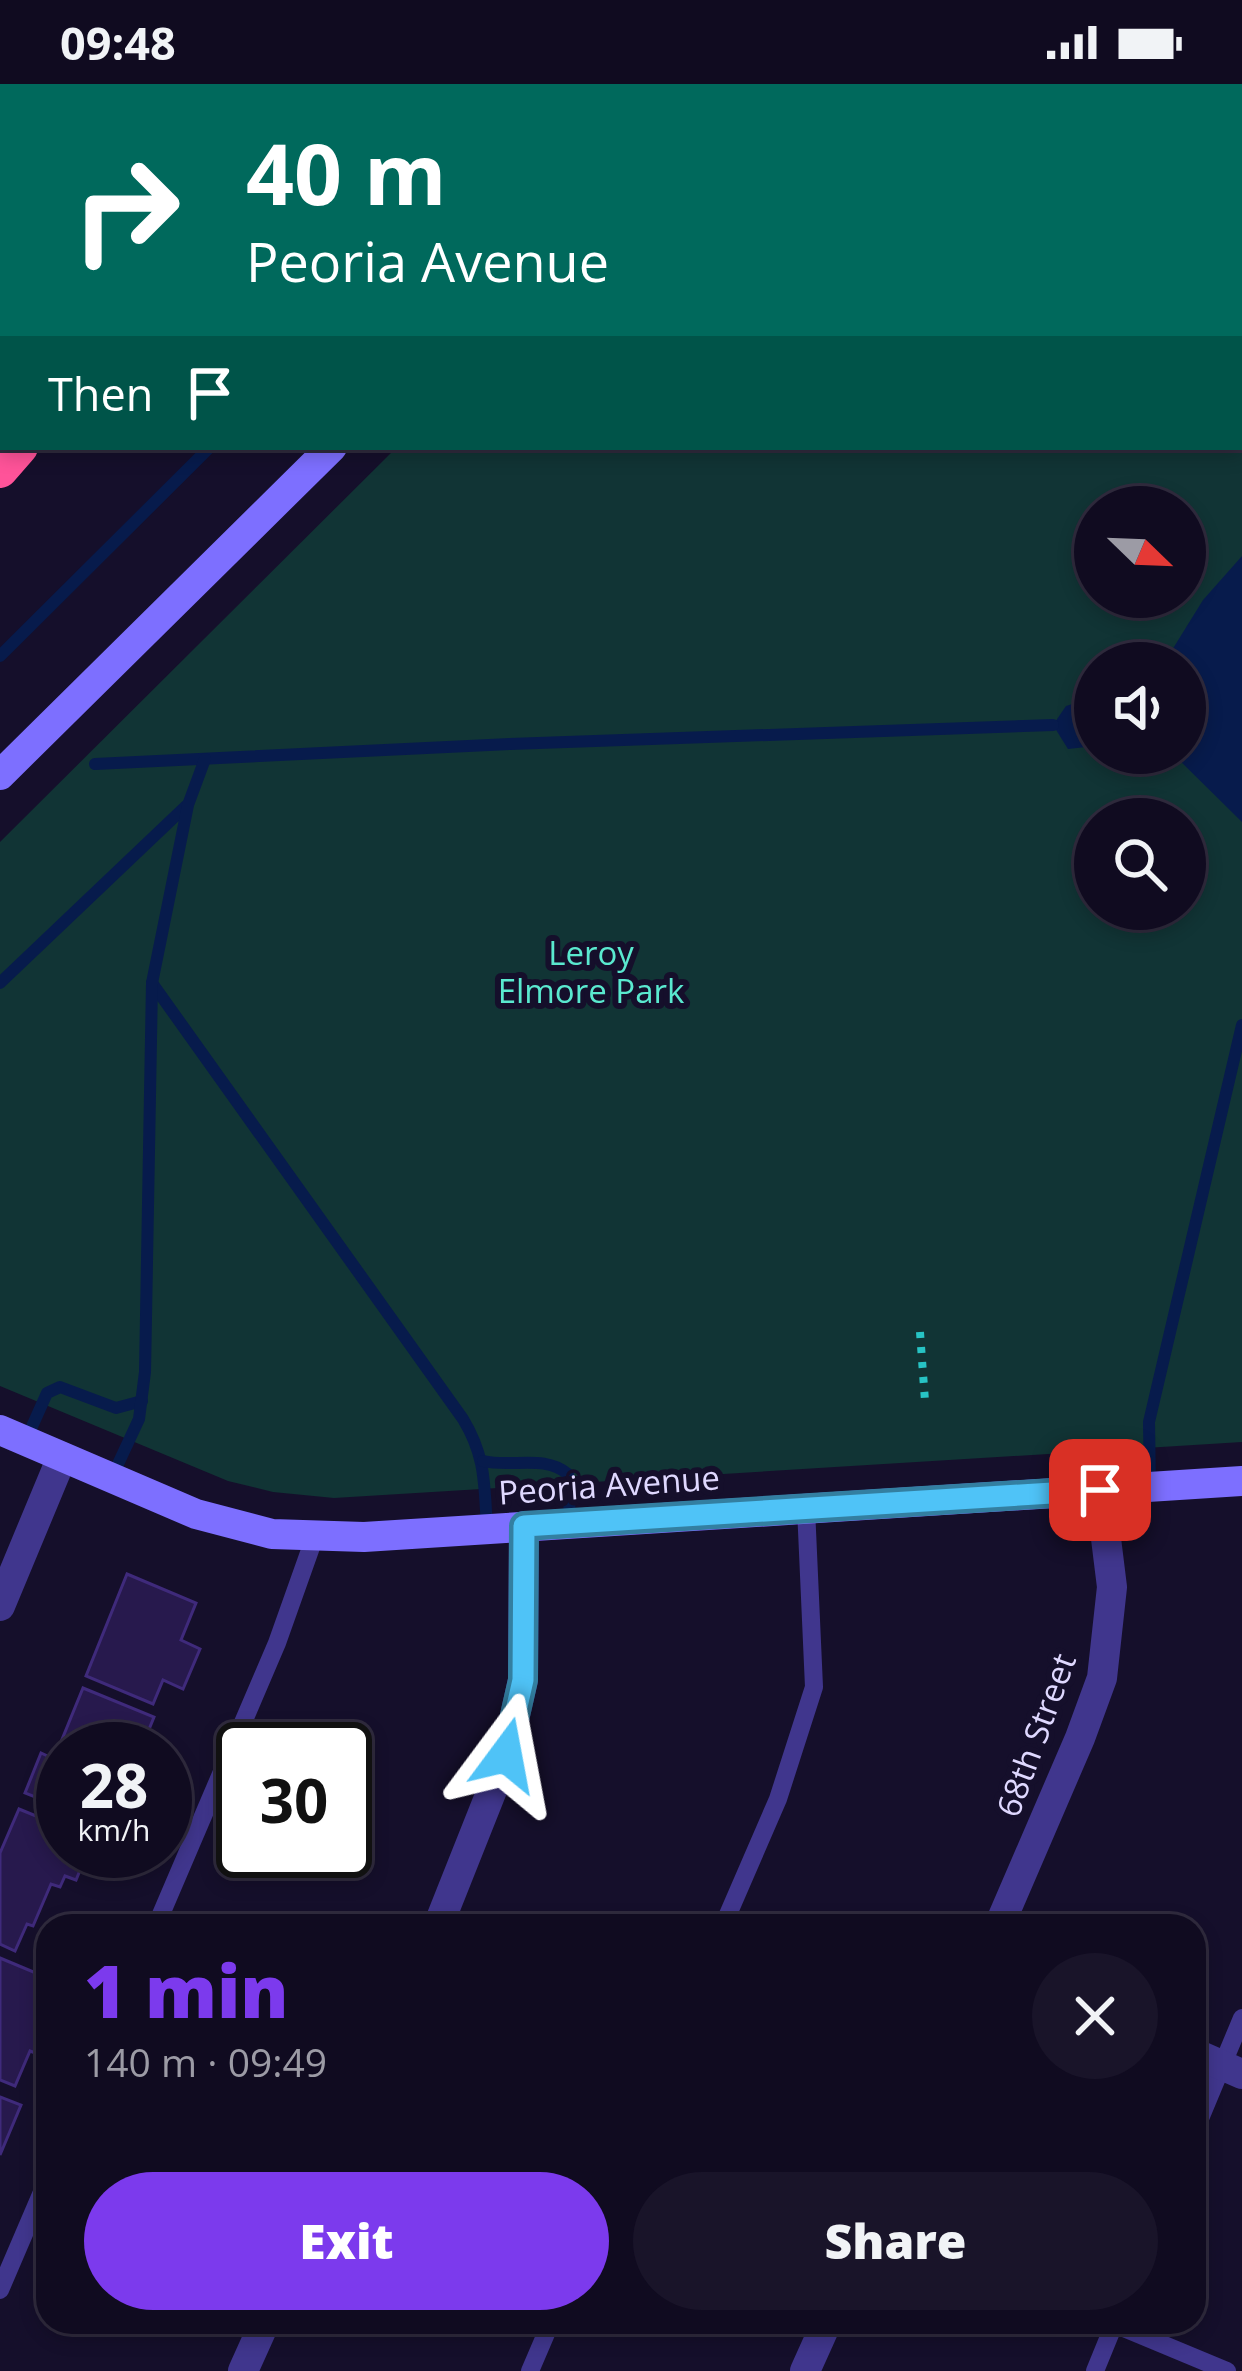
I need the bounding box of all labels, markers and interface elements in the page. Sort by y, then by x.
text: 09:48 [60,12,176,73]
text: 40 m [246,115,446,230]
icon: right [48,132,204,288]
text: Peoria Avenue [246,224,609,298]
icon: arrive [177,360,243,426]
text: Then [48,363,153,424]
north arrow [1074,486,1206,618]
map controls [1074,486,1206,930]
button: sound [1074,642,1206,774]
button: search [1074,798,1206,930]
park label: Leroy Elmore Park [498,930,685,1013]
pin [1049,1439,1151,1541]
street label: Peoria Avenue [497,1454,721,1515]
icon: arrive [1067,1457,1133,1523]
street label: 68th Street [985,1647,1086,1823]
position arrow [443,1692,569,1818]
speed limit sign: 30 [216,1722,372,1878]
text: 28 [80,1744,148,1826]
text: km/h [78,1809,150,1850]
text: 1 min [84,1941,289,2039]
button: close [1032,1953,1158,2079]
text: 140 m · 09:49 [84,2035,327,2088]
button: Exit [84,2172,609,2310]
button: Share [633,2172,1158,2310]

